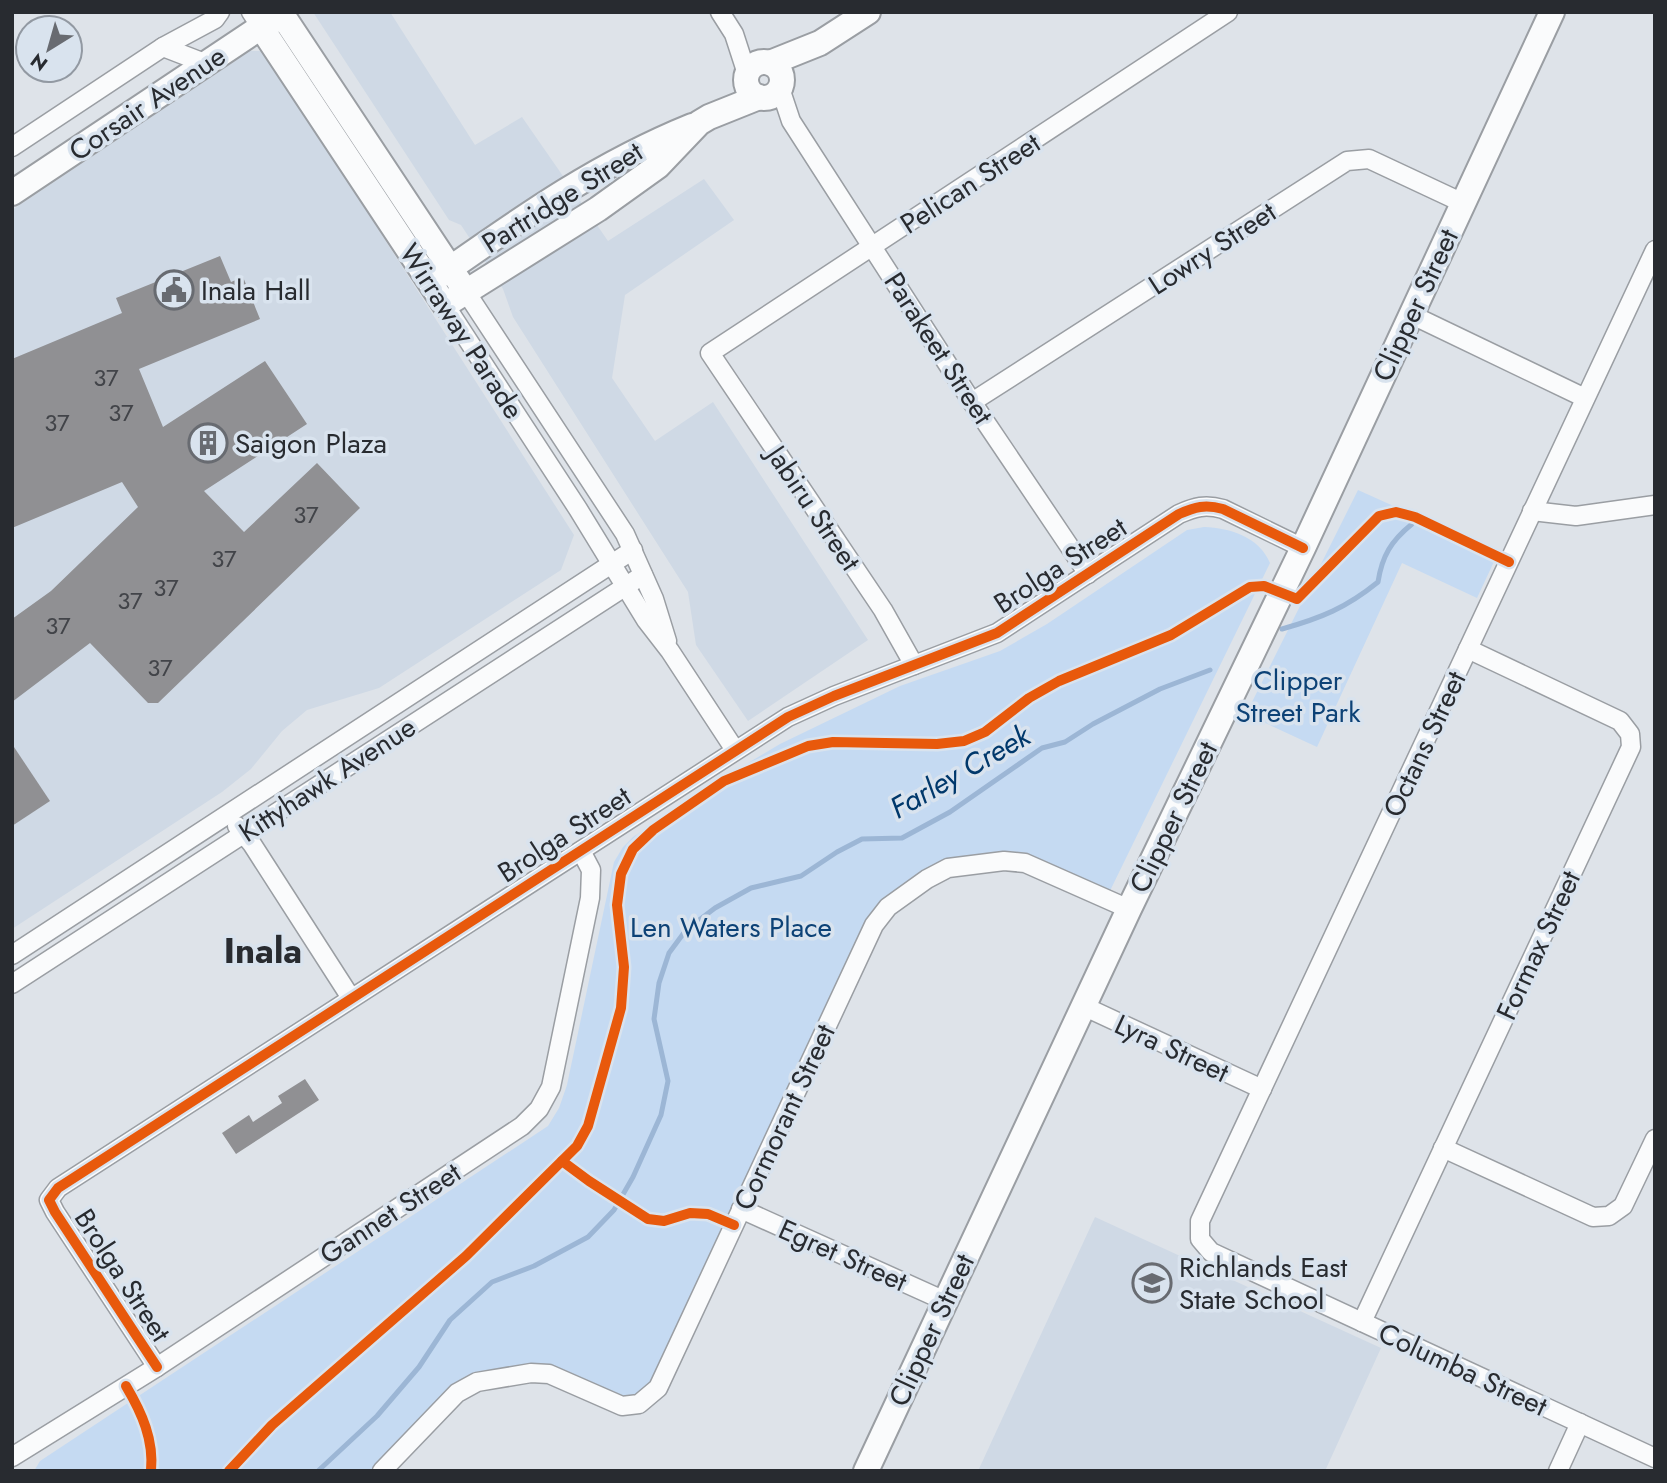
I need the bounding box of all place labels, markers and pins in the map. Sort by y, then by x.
public building icon: Inala Hall [153,269,195,311]
place label: Inala Hall [201,270,311,311]
building icon: Saigon Plaza [187,422,229,464]
place label: Saigon Plaza [235,423,387,464]
place label: Richlands East State School [1179,1247,1347,1320]
school or university icon: Richlands East State School [1131,1262,1173,1304]

